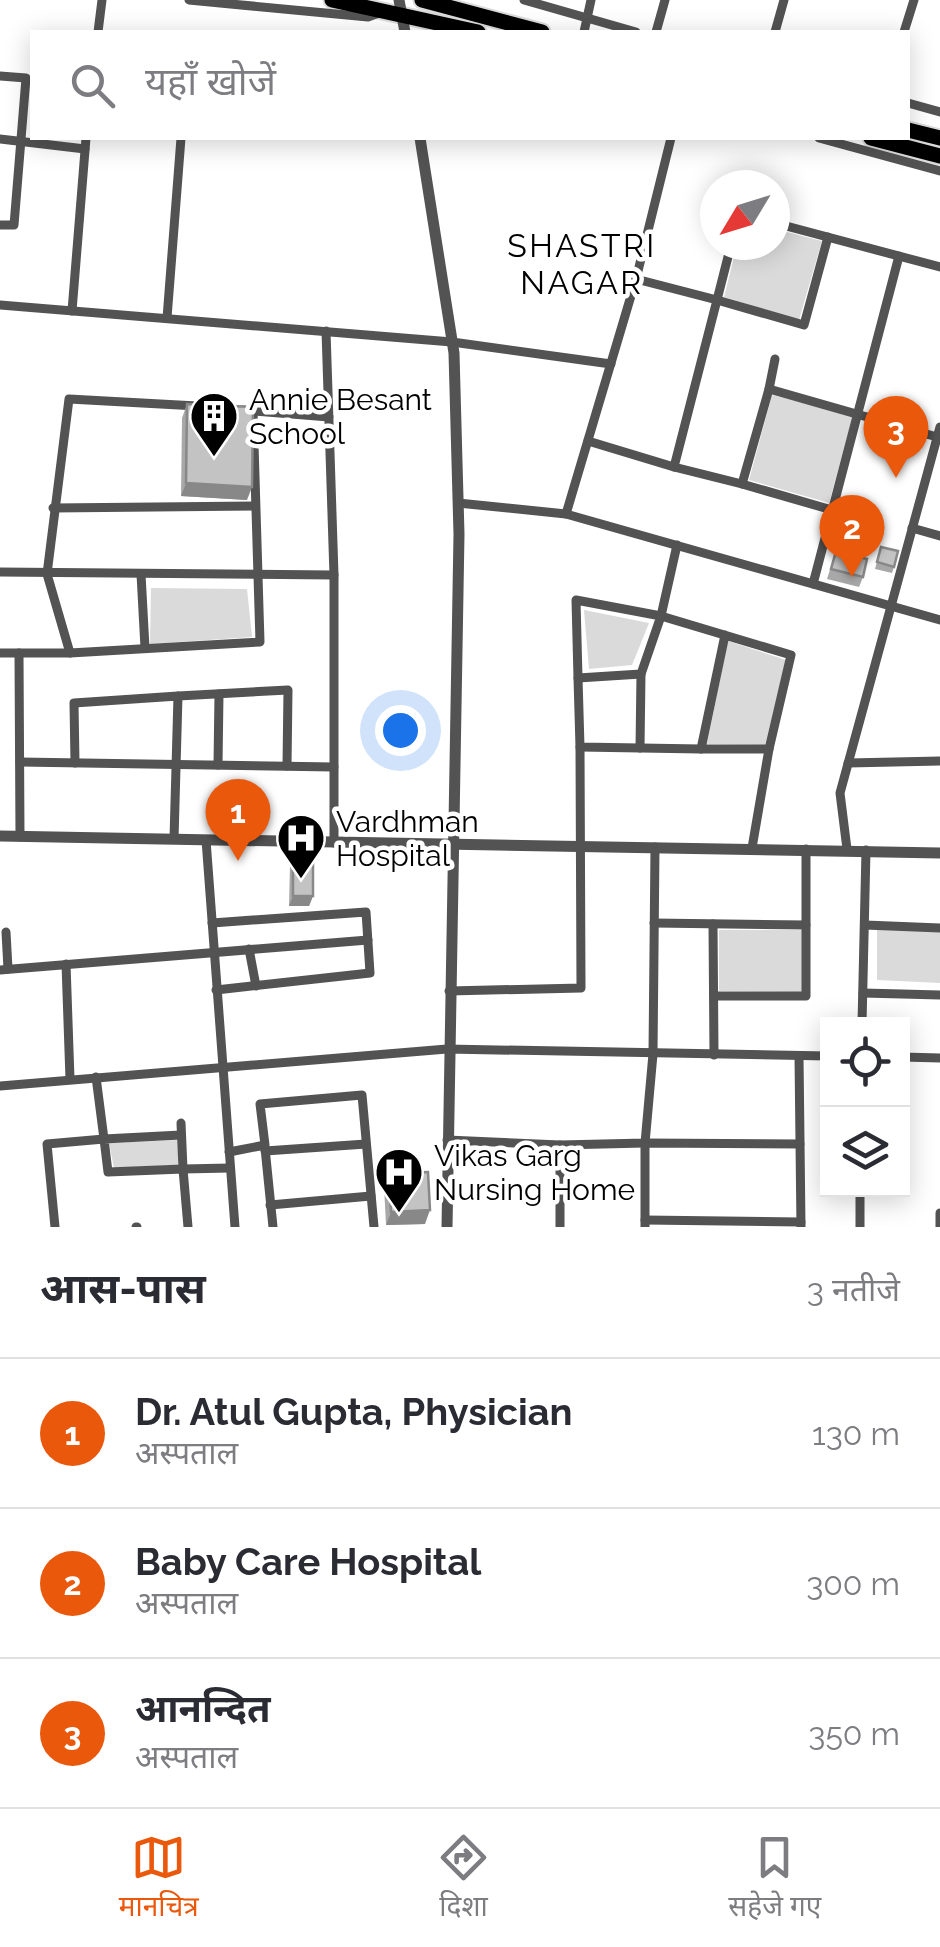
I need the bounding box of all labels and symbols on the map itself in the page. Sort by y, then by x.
north arrow [700,170,790,260]
district label: SHASTRI NAGAR [507,227,657,301]
place label: Annie Besant School [249,382,432,451]
building icon: Annie Besant School [188,390,240,458]
pin: 3 [864,396,928,478]
pin: 2 [820,494,884,577]
your location [375,705,426,756]
pin: 1 [206,778,270,861]
place label: Vardhman Hospital [336,804,479,873]
hospital icon: Vardhman Hospital [275,812,327,880]
place label: Vikas Garg Nursing Home [434,1138,635,1207]
hospital icon: Vikas Garg Nursing Home [373,1146,425,1214]

